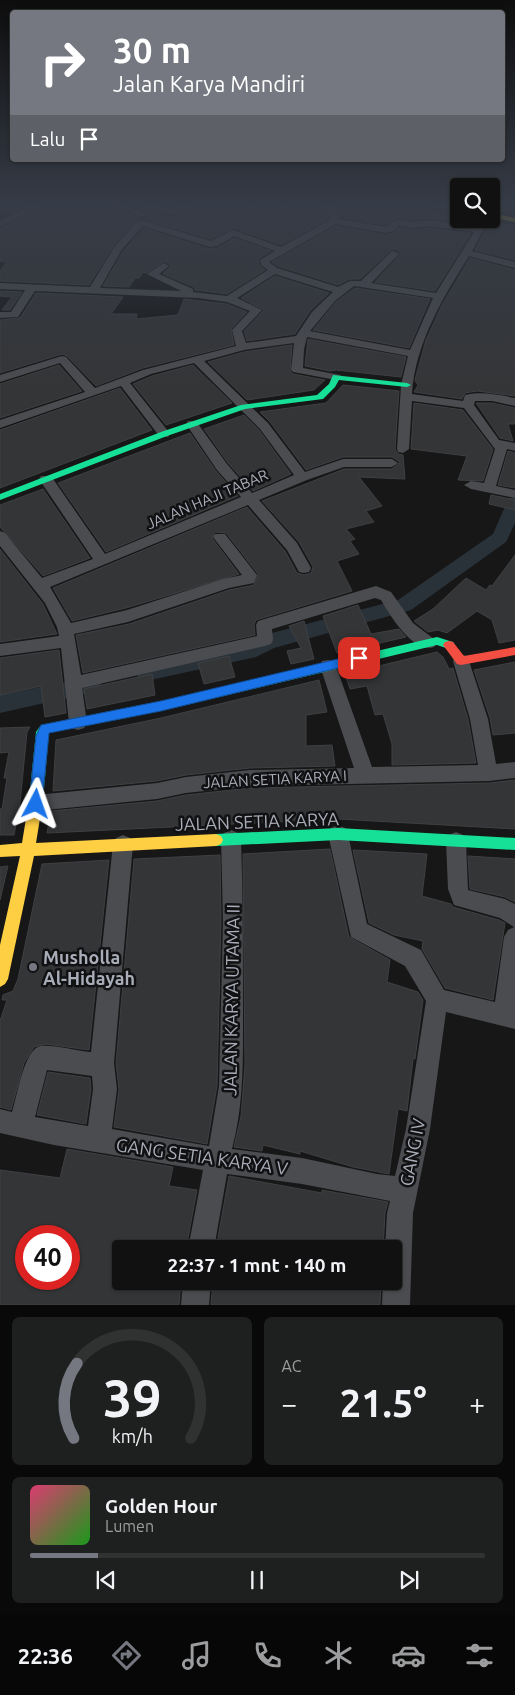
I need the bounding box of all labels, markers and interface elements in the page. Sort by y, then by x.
icon: right [30,30,95,95]
text: 30 m [113,30,191,70]
text: Jalan Karya Mandiri [113,71,305,96]
icon: arrive [75,125,103,153]
text: Lalu [30,128,65,150]
map controls [450,178,500,228]
button: search [450,178,500,228]
street label: JALAN HAJI TABAR [144,466,270,532]
pin [338,637,380,679]
icon: arrive [345,644,373,672]
street label: JALAN SETIA KARYA I [203,767,347,791]
position arrow [9,777,61,829]
street label: JALAN SETIA KARYA [175,808,340,834]
street label: JALAN KARYA UTAMA II [219,904,243,1096]
place label: Musholla Al-Hidayah [43,947,135,988]
marker: Musholla Al-Hidayah [27,961,39,973]
street label: GANG IV [396,1116,428,1188]
street label: GANG SETIA KARYA V [115,1134,290,1178]
speed limit sign: 40 [15,1225,80,1290]
text: 22:37 · 1 mnt · 140 m [168,1254,346,1276]
text: AC [282,1357,302,1375]
text: 39 [102,1369,161,1427]
text: 21.5° [340,1382,427,1424]
text: − [282,1388,297,1419]
text: + [469,1388,485,1419]
text: km/h [111,1426,152,1446]
text: Golden Hour [105,1495,217,1517]
text: Lumen [105,1517,154,1535]
icon: previous [92,1566,120,1594]
icon: pause [243,1566,271,1594]
icon: next [395,1566,423,1594]
icon: directions [109,1638,144,1673]
icon: music [179,1638,214,1673]
icon: phone [250,1638,285,1673]
icon: climate [321,1638,356,1673]
icon: car [391,1638,426,1673]
icon: filters [462,1638,497,1673]
text: 22:36 [18,1643,73,1668]

